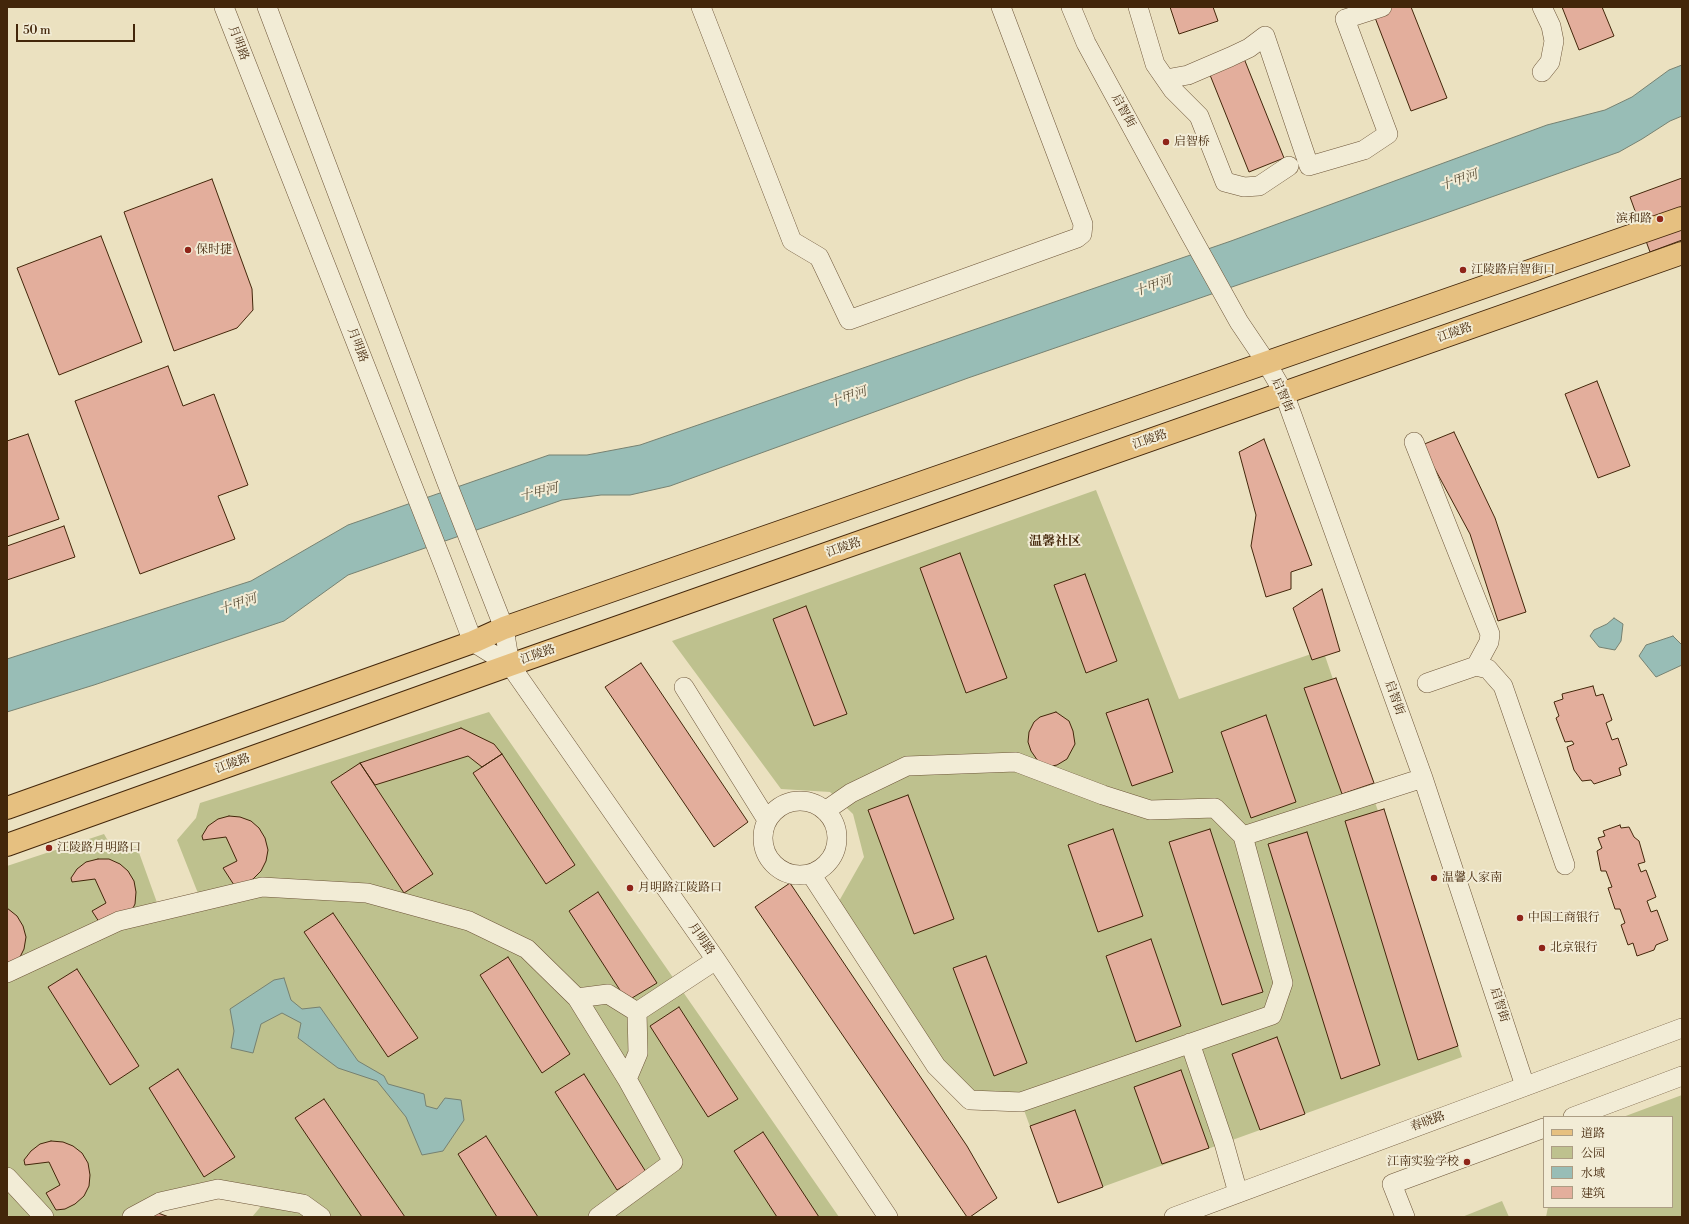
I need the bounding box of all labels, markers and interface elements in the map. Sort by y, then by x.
scale bar [18,16,137,42]
text: 50 m [23,23,51,38]
street label: 月明路 [225,24,251,62]
street label: 启智街 [1108,92,1138,130]
place label: 启智桥 [1174,135,1210,149]
marker: 启智桥 [1161,137,1171,147]
water label: 十甲河 [1438,167,1480,195]
place label: 滨和路 [1616,212,1652,226]
marker: 滨和路 [1655,214,1665,224]
place label: 保时捷 [196,243,232,257]
marker: 保时捷 [183,245,193,255]
place label: 江陵路启智街口 [1471,263,1555,277]
marker: 江陵路启智街口 [1458,265,1468,275]
water label: 十甲河 [1132,273,1174,301]
street label: 江陵路 [1436,320,1474,346]
street label: 月明路 [344,326,370,364]
street label: 启智街 [1268,376,1296,414]
water label: 十甲河 [827,384,869,412]
street label: 江陵路 [1131,427,1169,453]
water label: 十甲河 [518,481,560,505]
district label: 温馨社区 [1029,534,1081,550]
street label: 江陵路 [825,535,863,561]
water label: 十甲河 [217,591,259,619]
street label: 江陵路 [519,642,557,668]
street label: 启智街 [1381,679,1407,717]
street label: 江陵路 [214,751,252,777]
place label: 江陵路月明路口 [57,841,141,855]
marker: 江陵路月明路口 [44,843,54,853]
place label: 温馨人家南 [1442,871,1502,885]
marker: 温馨人家南 [1429,873,1439,883]
place label: 月明路江陵路口 [638,881,722,895]
marker: 月明路江陵路口 [625,883,635,893]
place label: 中国工商银行 [1528,911,1600,925]
marker: 中国工商银行 [1515,913,1525,923]
street label: 月明路 [685,920,717,958]
place label: 北京银行 [1550,941,1598,955]
marker: 北京银行 [1537,943,1547,953]
street label: 启智街 [1487,986,1511,1024]
street label: 春晓路 [1409,1109,1447,1135]
legend [1543,1116,1673,1208]
text: 道路 [1581,1126,1605,1141]
text: 公园 [1581,1146,1605,1161]
place label: 江南实验学校 [1387,1155,1459,1169]
marker: 江南实验学校 [1462,1157,1472,1167]
text: 水域 [1581,1166,1605,1181]
text: 建筑 [1581,1186,1605,1201]

